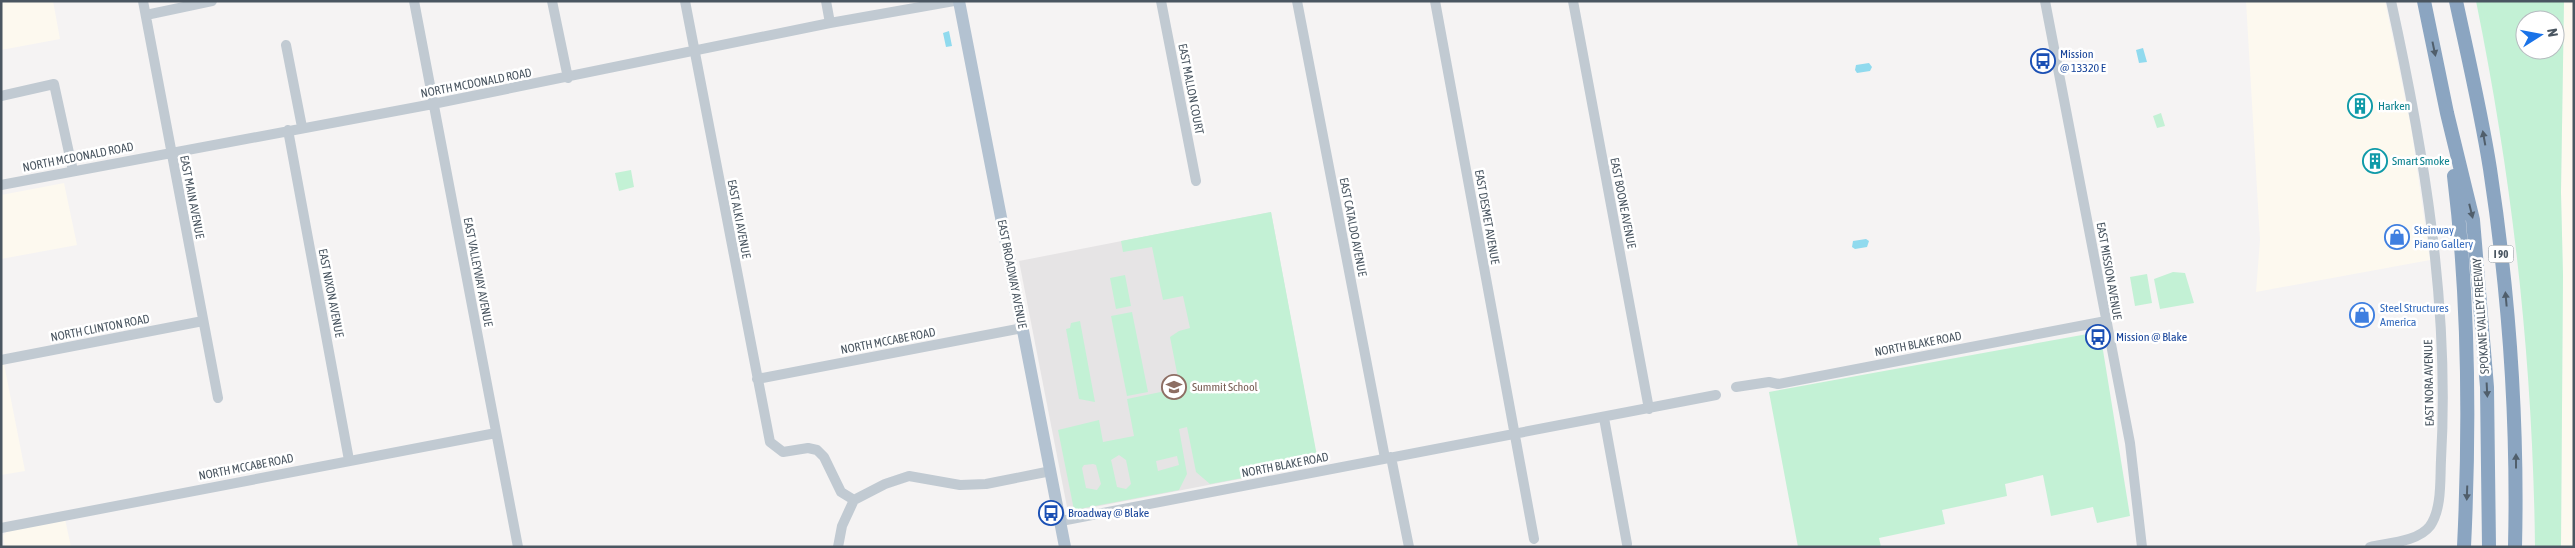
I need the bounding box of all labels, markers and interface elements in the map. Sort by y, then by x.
north arrow [2515,10,2565,60]
text: N [2544,27,2561,38]
one-way arrow [2430,41,2438,57]
street label: EAST MALLON COURT [1175,42,1207,136]
place label: Mission @ 13320 E [2060,47,2106,75]
bus stop icon: Mission @ 13320 E [2030,48,2056,74]
street label: NORTH MCDONALD ROAD [419,65,533,101]
building icon: Harken [2347,93,2373,119]
place label: Harken [2378,99,2410,113]
one-way arrow [2480,130,2488,146]
street label: NORTH MCDONALD ROAD [21,139,135,175]
building icon: Smart Smoke [2362,148,2388,174]
street label: EAST MAIN AVENUE [177,154,207,240]
place label: Smart Smoke [2392,154,2450,168]
street label: EAST BOONE AVENUE [1607,156,1639,250]
street label: EAST DESMET AVENUE [1472,169,1502,265]
street label: EAST CATALDO AVENUE [1337,176,1369,278]
street label: EAST ALKI AVENUE [724,178,754,260]
one-way arrow [2467,204,2475,219]
street label: EAST VALLEYWAY AVENUE [461,216,495,328]
street label: EAST BROADWAY AVENUE [995,218,1029,330]
street label: EAST MISSION AVENUE [2094,221,2124,321]
place label: Steinway Piano Gallery [2414,223,2473,251]
shop icon: Steinway Piano Gallery [2384,224,2410,250]
road number: I 90 [2488,245,2514,262]
street label: EAST NIXON AVENUE [316,248,346,338]
street label: SPOKANE VALLEY FREEWAY [2470,257,2492,375]
one-way arrow [2502,291,2510,307]
place label: Steel Structures America [2380,301,2449,329]
shop icon: Steel Structures America [2349,302,2375,328]
street label: NORTH CLINTON ROAD [49,311,151,344]
bus stop icon: Mission @ Blake [2085,324,2111,350]
street label: NORTH MCCABE ROAD [839,325,937,357]
street label: NORTH BLAKE ROAD [1873,329,1963,359]
place label: Mission @ Blake [2116,330,2187,344]
street label: EAST NORA AVENUE [2421,340,2437,426]
school or university icon: Summit School [1161,374,1187,400]
place label: Summit School [1192,380,1259,394]
one-way arrow [2483,383,2491,399]
street label: NORTH BLAKE ROAD [1240,450,1330,480]
street label: NORTH MCCABE ROAD [197,451,295,483]
one-way arrow [2512,453,2520,469]
one-way arrow [2462,485,2470,501]
bus stop icon: Broadway @ Blake [1038,500,1064,526]
place label: Broadway @ Blake [1068,506,1149,520]

